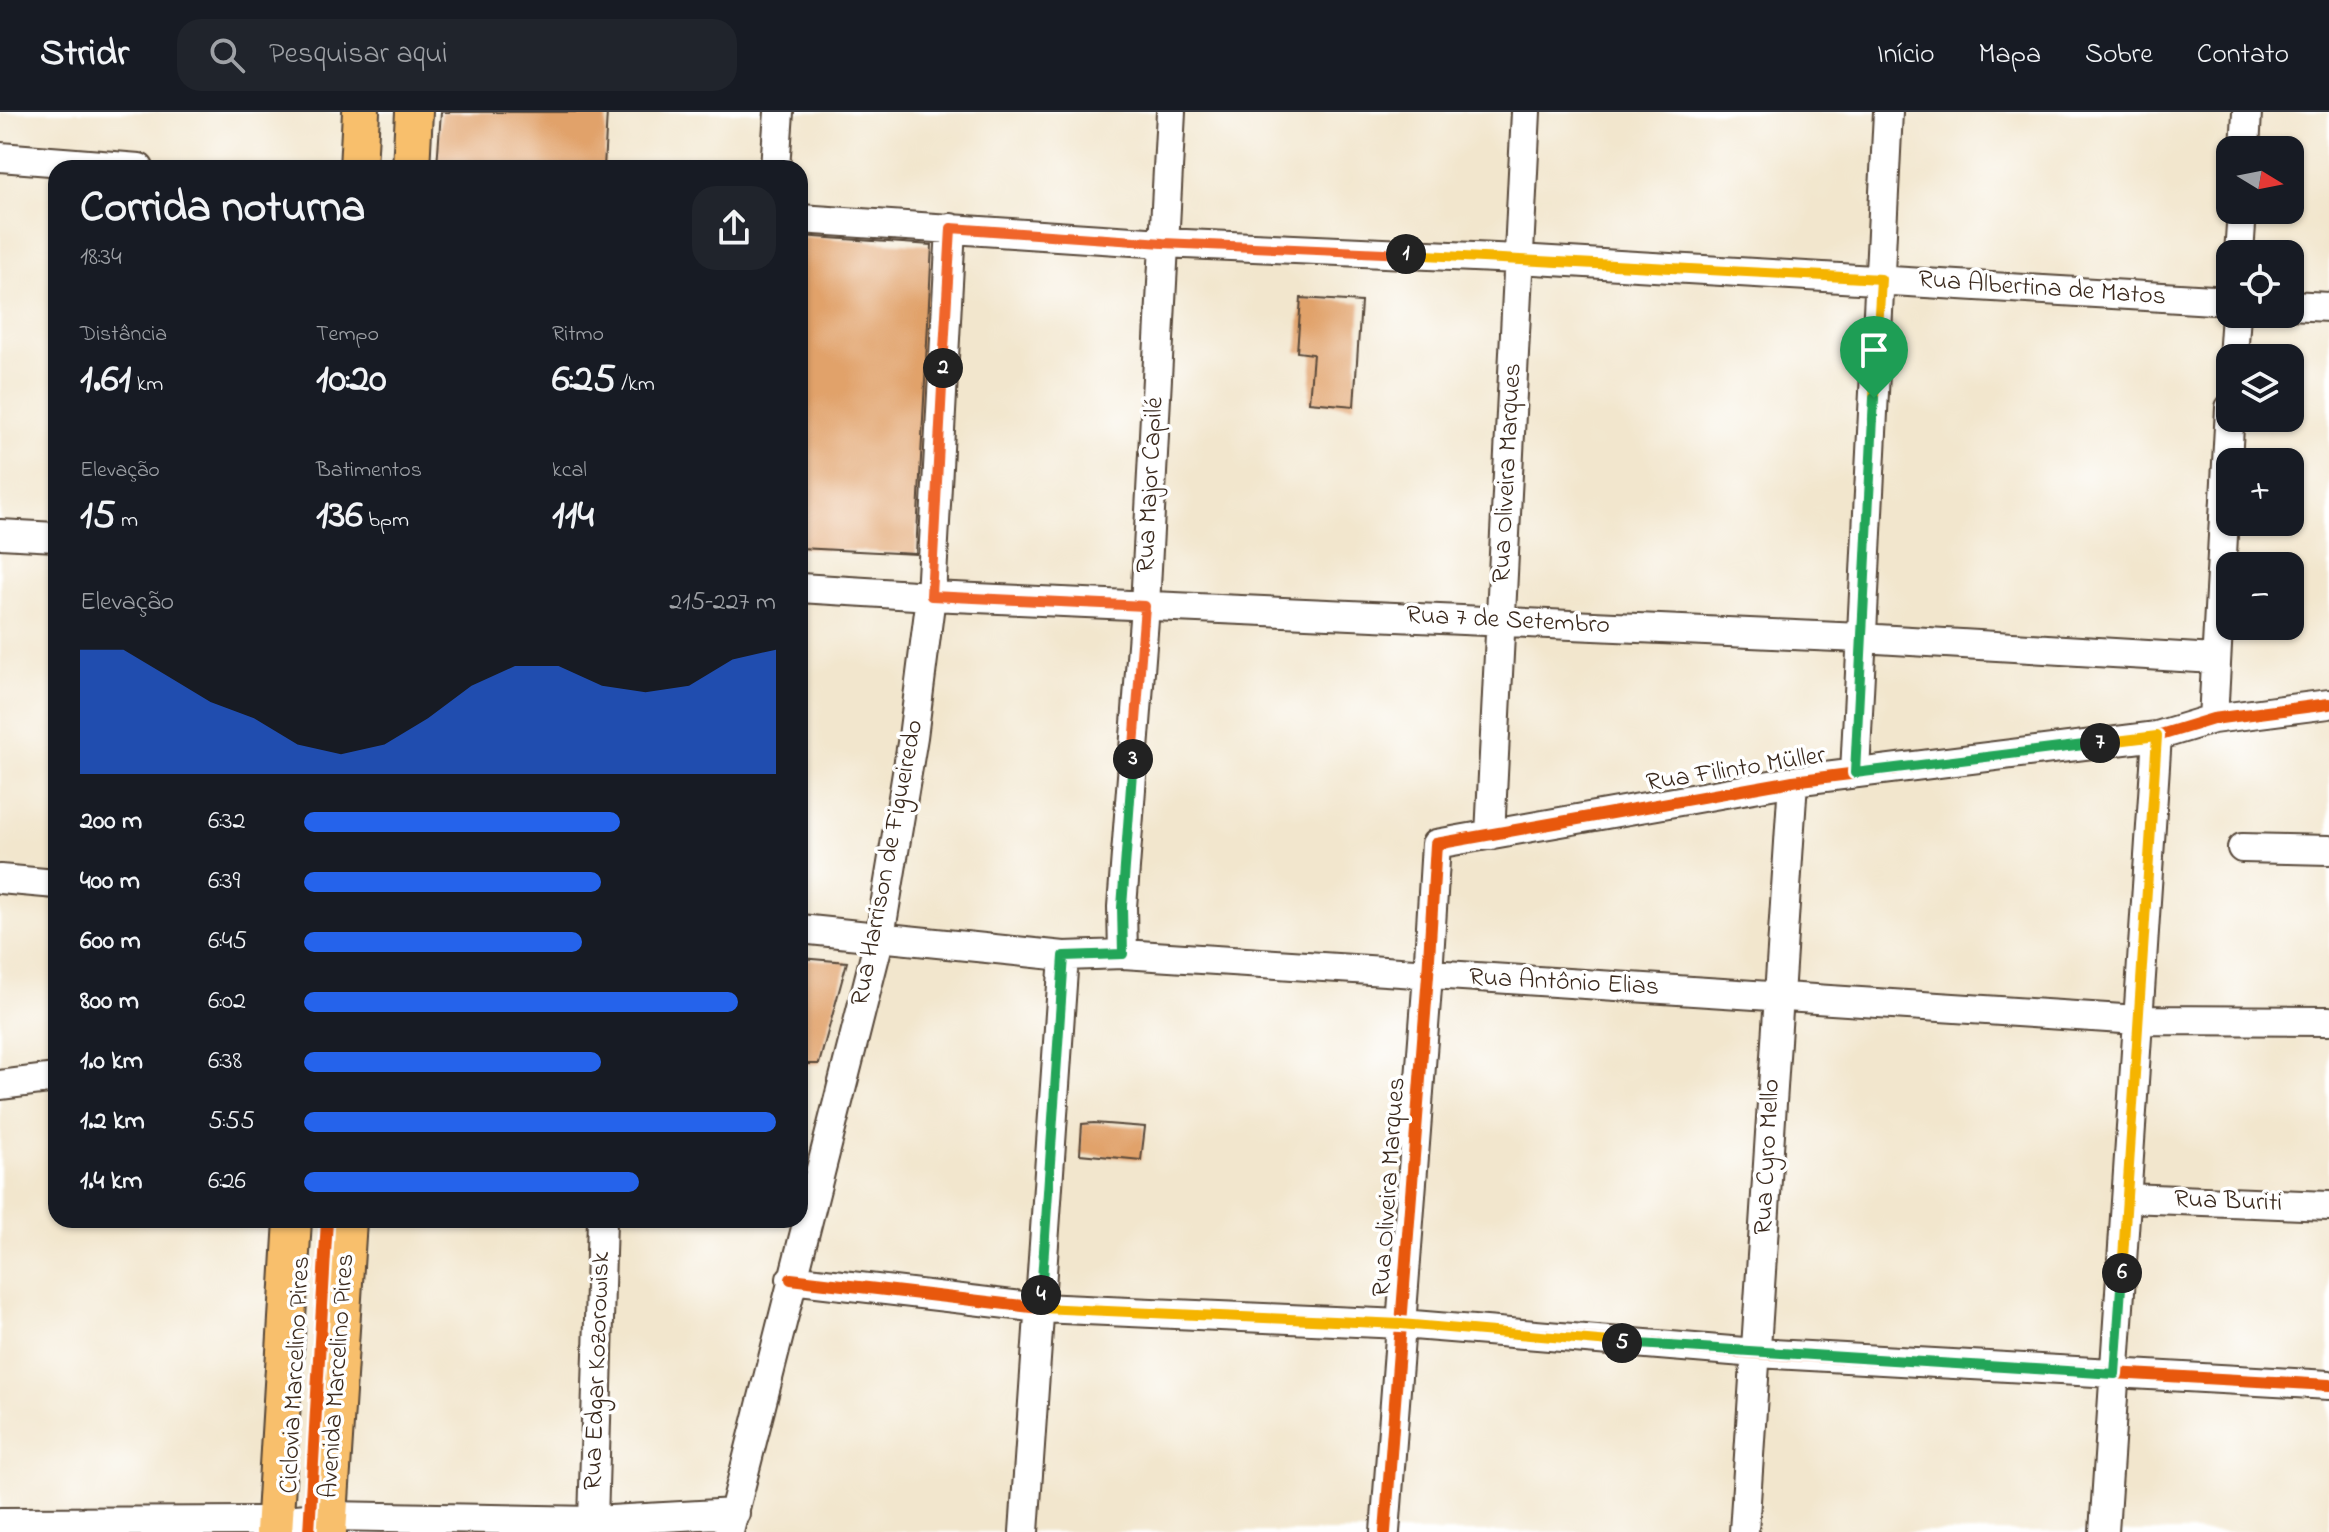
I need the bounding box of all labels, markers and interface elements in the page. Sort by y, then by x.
search box [177,19,737,91]
text: Stridr [40,27,129,83]
icon: search [205,33,249,77]
text: Pesquisar aqui [269,33,448,77]
text: Início [1877,35,1935,76]
text: Mapa [1979,35,2041,76]
text: Sobre [2085,35,2153,76]
text: Contato [2197,35,2289,76]
north arrow [2216,136,2304,224]
map controls [2216,136,2304,640]
text: Corrida noturna [80,177,365,241]
button: share [692,186,776,270]
pin: 1 [1386,234,1426,274]
text: 1 [1403,238,1410,270]
text: 18:34 [80,239,122,277]
button: locate [2216,240,2304,328]
street label: Rua Albertina de Matos [1917,261,2167,317]
pin [1840,316,1908,398]
text: Distância [80,319,167,351]
text: Tempo [316,319,379,351]
text: Ritmo [552,319,604,351]
icon: arrive [1852,328,1896,372]
button: layers [2216,344,2304,432]
pin: 2 [923,348,963,388]
text: 1.61 [80,351,131,410]
text: 10:20 [316,351,387,410]
text: 6:25 [552,351,616,410]
text: 2 [938,352,948,384]
street label: Rua Oliveira Marques [1483,362,1533,584]
text: km [131,369,163,401]
text: /km [616,369,655,401]
street label: Rua Major Capilé [1127,396,1175,574]
button: + [2216,448,2304,536]
text: Elevação [80,455,160,487]
text: Batimentos [316,455,422,487]
text: kcal [552,455,587,487]
text: 15 [80,487,116,546]
text: 136 [316,487,363,546]
text: 114 [552,487,594,546]
text: m [116,505,138,537]
text: bpm [363,505,409,537]
button: − [2216,552,2304,640]
text: Elevação [80,584,174,622]
text: 215–227 m [669,584,776,622]
street label: Rua 7 de Setembro [1405,597,1611,645]
street label: Rua Harrison de Figueiredo [842,717,934,1009]
pin: 7 [2080,723,2120,763]
text: 7 [2095,727,2105,759]
street label: Rua Filinto Müller [1644,737,1829,803]
pin: 3 [1113,739,1153,779]
text: 3 [1128,743,1138,775]
text: 200 m [80,803,142,841]
text: 6:32 [208,803,245,841]
text: 400 m [80,863,140,901]
text: 6:39 [208,863,240,901]
text: 600 m [80,923,141,961]
text: 6:45 [208,923,247,961]
street label: Rua Antônio Elias [1468,959,1660,1007]
text: 800 m [80,983,139,1021]
text: 6:02 [208,983,246,1021]
text: 1.0 km [80,1043,143,1081]
text: 6:38 [208,1043,242,1081]
street label: Rua Oliveira Marques [1363,1076,1417,1298]
street label: Rua Cyro Mello [1745,1078,1791,1236]
text: 1.2 km [80,1103,145,1141]
text: 5:55 [208,1103,255,1141]
text: 1.4 km [80,1163,142,1201]
text: 6:26 [208,1163,246,1201]
street label: Rua Buriti [2173,1181,2283,1223]
street label: Rua Edgar Kozorowisk [575,1250,621,1491]
street label: Avenida Marcelino Pires [310,1252,366,1500]
pin: 6 [2102,1253,2142,1293]
street label: Ciclovia Marcelino Pires [271,1255,321,1495]
text: 6 [2117,1257,2127,1289]
pin: 4 [1021,1275,1061,1315]
text: 4 [1036,1279,1046,1311]
pin: 5 [1602,1323,1642,1363]
text: 5 [1616,1327,1628,1359]

